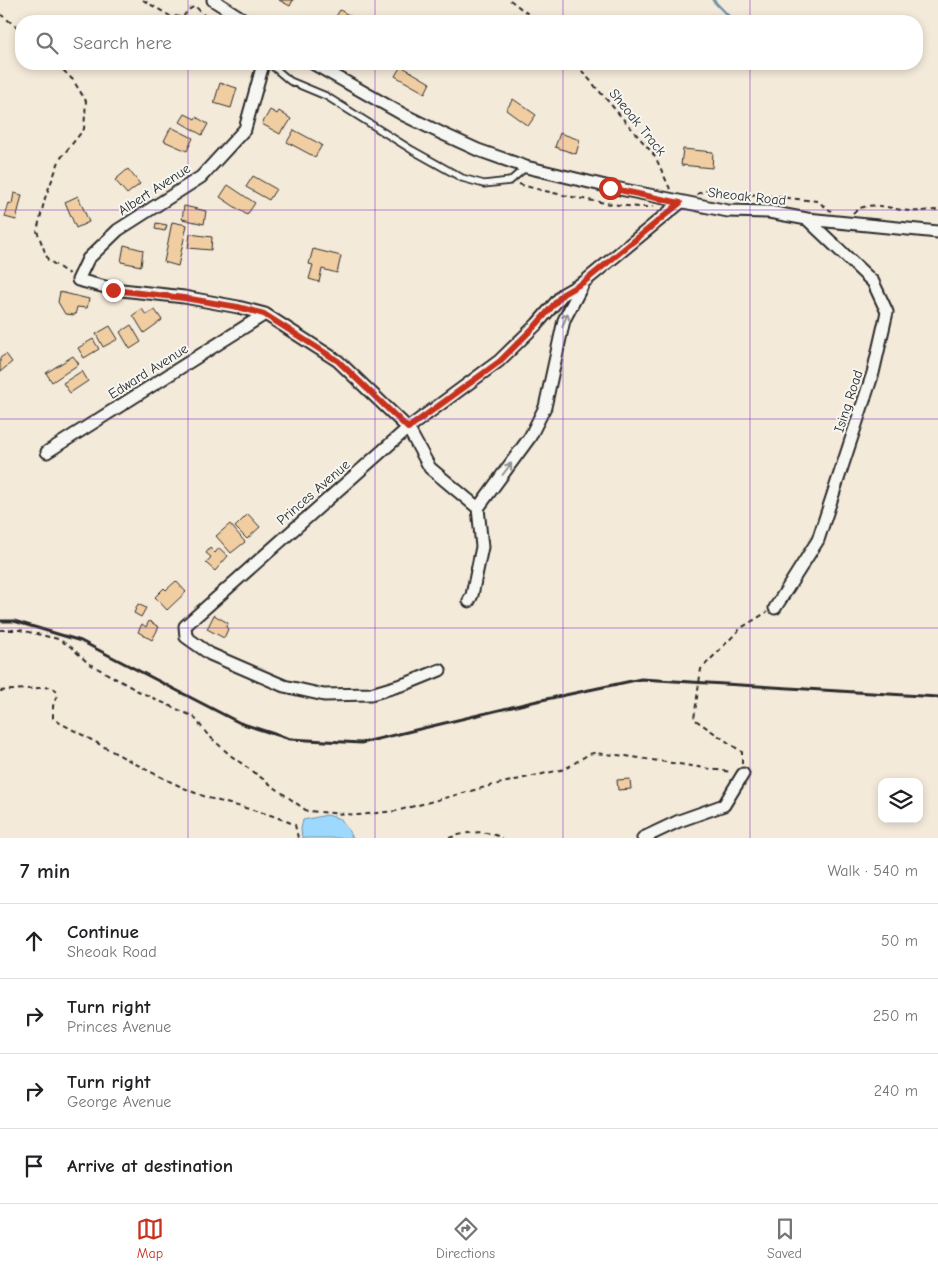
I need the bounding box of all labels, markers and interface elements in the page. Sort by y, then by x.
search box [15,15,923,70]
icon: search [33,29,61,57]
text: Search here [73,32,172,54]
street label: Sheoak Track [605,85,670,160]
street label: Albert Avenue [115,160,194,219]
route start [599,177,622,200]
street label: Sheoak Road [707,184,787,209]
route end [102,279,125,302]
one-way arrow [561,313,570,328]
street label: Edward Avenue [105,340,191,403]
street label: Ising Road [830,368,867,434]
street label: Princes Avenue [273,456,353,529]
one-way arrow [502,462,512,476]
map controls [878,778,923,823]
button: layers [878,778,923,823]
text: 7 min [20,859,70,883]
text: Walk · 540 m [827,862,918,880]
text: Continue [67,921,139,943]
icon: ahead [20,927,48,955]
text: 50 m [881,932,918,950]
text: Sheoak Road [67,943,157,961]
text: Turn right [67,996,151,1018]
icon: right [20,1002,48,1030]
text: 250 m [873,1007,918,1025]
text: Princes Avenue [67,1018,171,1036]
text: Turn right [67,1071,151,1093]
icon: right [20,1077,48,1105]
text: 240 m [874,1082,918,1100]
text: George Avenue [67,1093,171,1111]
icon: arrive [20,1152,48,1180]
text: Arrive at destination [67,1155,233,1177]
tab: Map [136,1215,164,1262]
tab: Directions [436,1215,495,1262]
tab: Saved [767,1215,802,1262]

